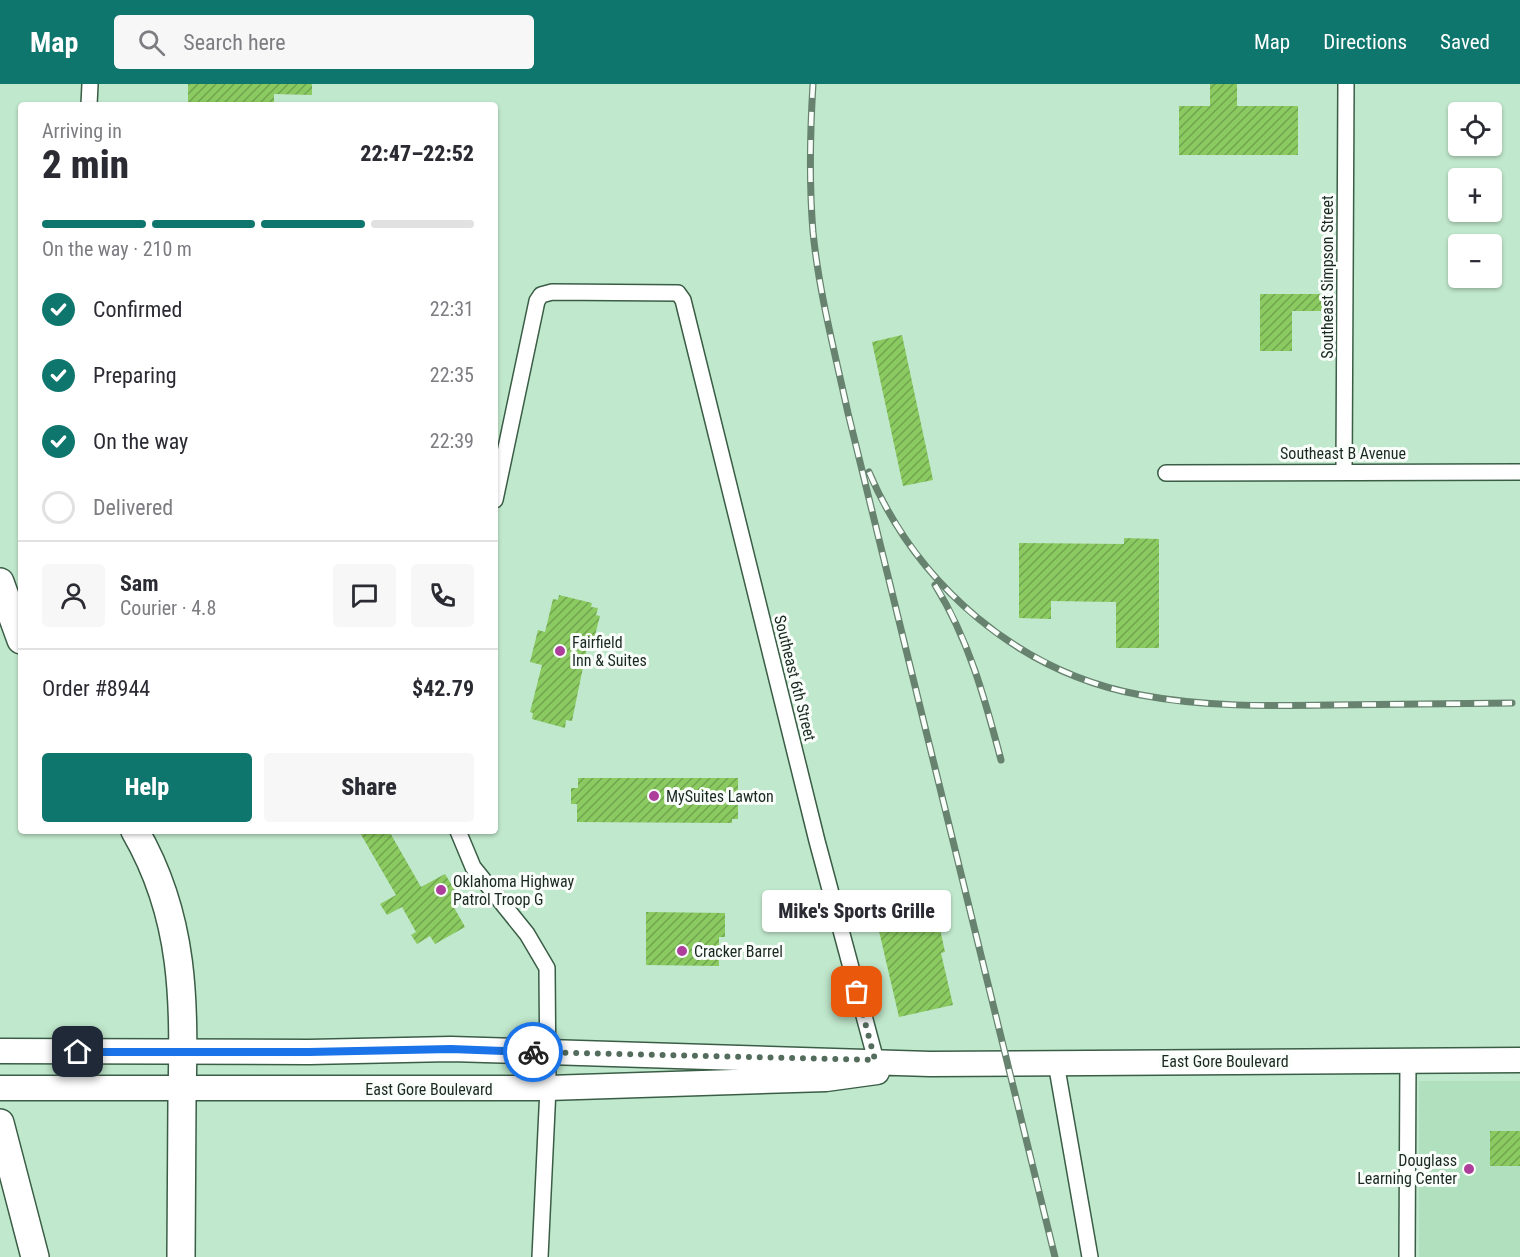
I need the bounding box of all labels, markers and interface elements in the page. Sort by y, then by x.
search box [114,15,534,69]
text: Map [30,26,78,59]
icon: search [135,26,168,59]
text: Search here [183,30,286,55]
text: Map [1254,30,1290,54]
text: Directions [1323,30,1407,54]
text: Saved [1440,30,1490,54]
map controls [1448,102,1502,288]
button: locate [1448,102,1502,156]
text: Arriving in [42,119,122,143]
text: 22:47–22:52 [360,141,474,166]
text: 2 min [42,142,129,188]
button: + [1448,168,1502,222]
street label: Southeast Simpson Street [1318,195,1337,359]
button: − [1448,234,1502,288]
text: On the way · 210 m [42,237,192,261]
icon: check [42,293,75,326]
text: Confirmed [93,297,182,322]
text: 22:31 [430,297,474,321]
icon: check [42,359,75,392]
text: Preparing [93,363,177,388]
text: 22:35 [430,363,474,387]
icon: check [42,425,75,458]
text: On the way [93,429,188,454]
text: 22:39 [430,429,474,453]
street label: Southeast B Avenue [1280,444,1406,463]
text: Delivered [93,495,173,520]
button: person [42,564,105,627]
button: chat [333,564,396,627]
button: phone [411,564,474,627]
text: Sam [120,571,159,596]
text: Courier · 4.8 [120,596,216,620]
street label: Southeast 6th Street [770,613,820,743]
place label: Fairfield Inn & Suites [572,633,647,670]
marker: Fairfield Inn & Suites [553,644,567,658]
text: Order #8944 [42,676,150,701]
text: $42.79 [412,676,474,701]
button: Help [42,753,252,822]
button: Share [264,753,474,822]
place label: MySuites Lawton [666,787,774,806]
marker: MySuites Lawton [647,789,661,803]
place label: Oklahoma Highway Patrol Troop G [453,872,574,909]
marker: Oklahoma Highway Patrol Troop G [434,883,448,897]
callout: Mike's Sports Grille [762,890,952,932]
text: Mike's Sports Grille [778,899,935,923]
place label: Cracker Barrel [694,942,783,961]
marker: Cracker Barrel [675,944,689,958]
pin [831,966,882,1017]
icon: bag [840,975,873,1008]
courier [503,1022,563,1082]
pin [52,1026,103,1077]
icon: home [61,1035,94,1068]
icon: bike [517,1036,550,1069]
street label: East Gore Boulevard [1161,1052,1289,1071]
street label: East Gore Boulevard [365,1080,493,1099]
place label: Douglass Learning Center [1357,1151,1457,1188]
marker: Douglass Learning Center [1462,1162,1476,1176]

